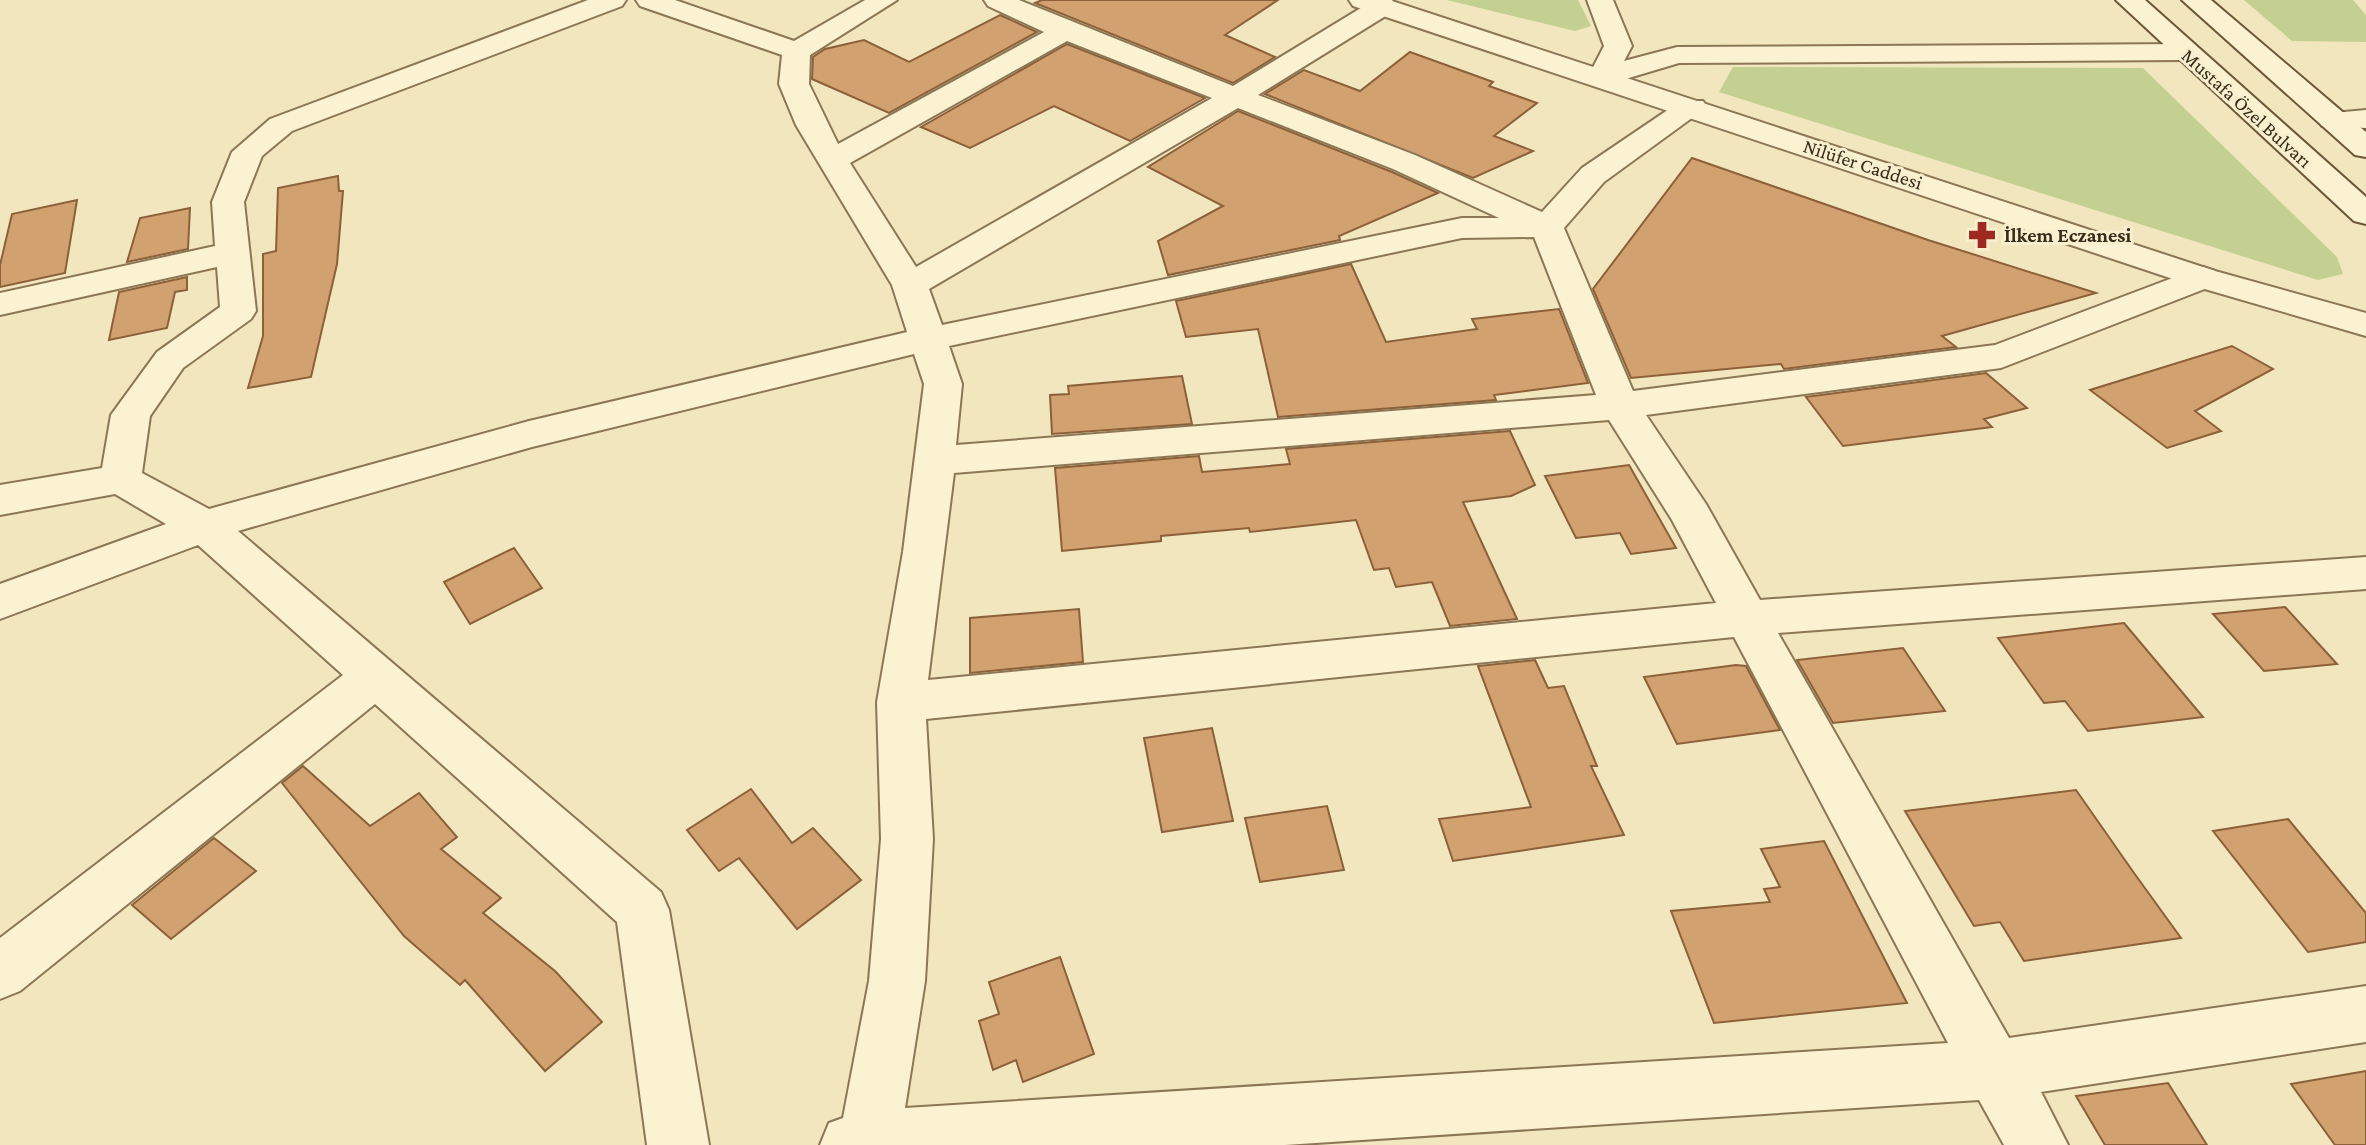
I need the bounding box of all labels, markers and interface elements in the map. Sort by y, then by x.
street label: Mustafa Özel Bulvarı [2178,44,2316,172]
street label: Nilüfer Caddesi [1801,134,1925,194]
pharmacy icon: İlkem Eczanesi [1967,220,1997,250]
place label: İlkem Eczanesi [2004,224,2131,246]

